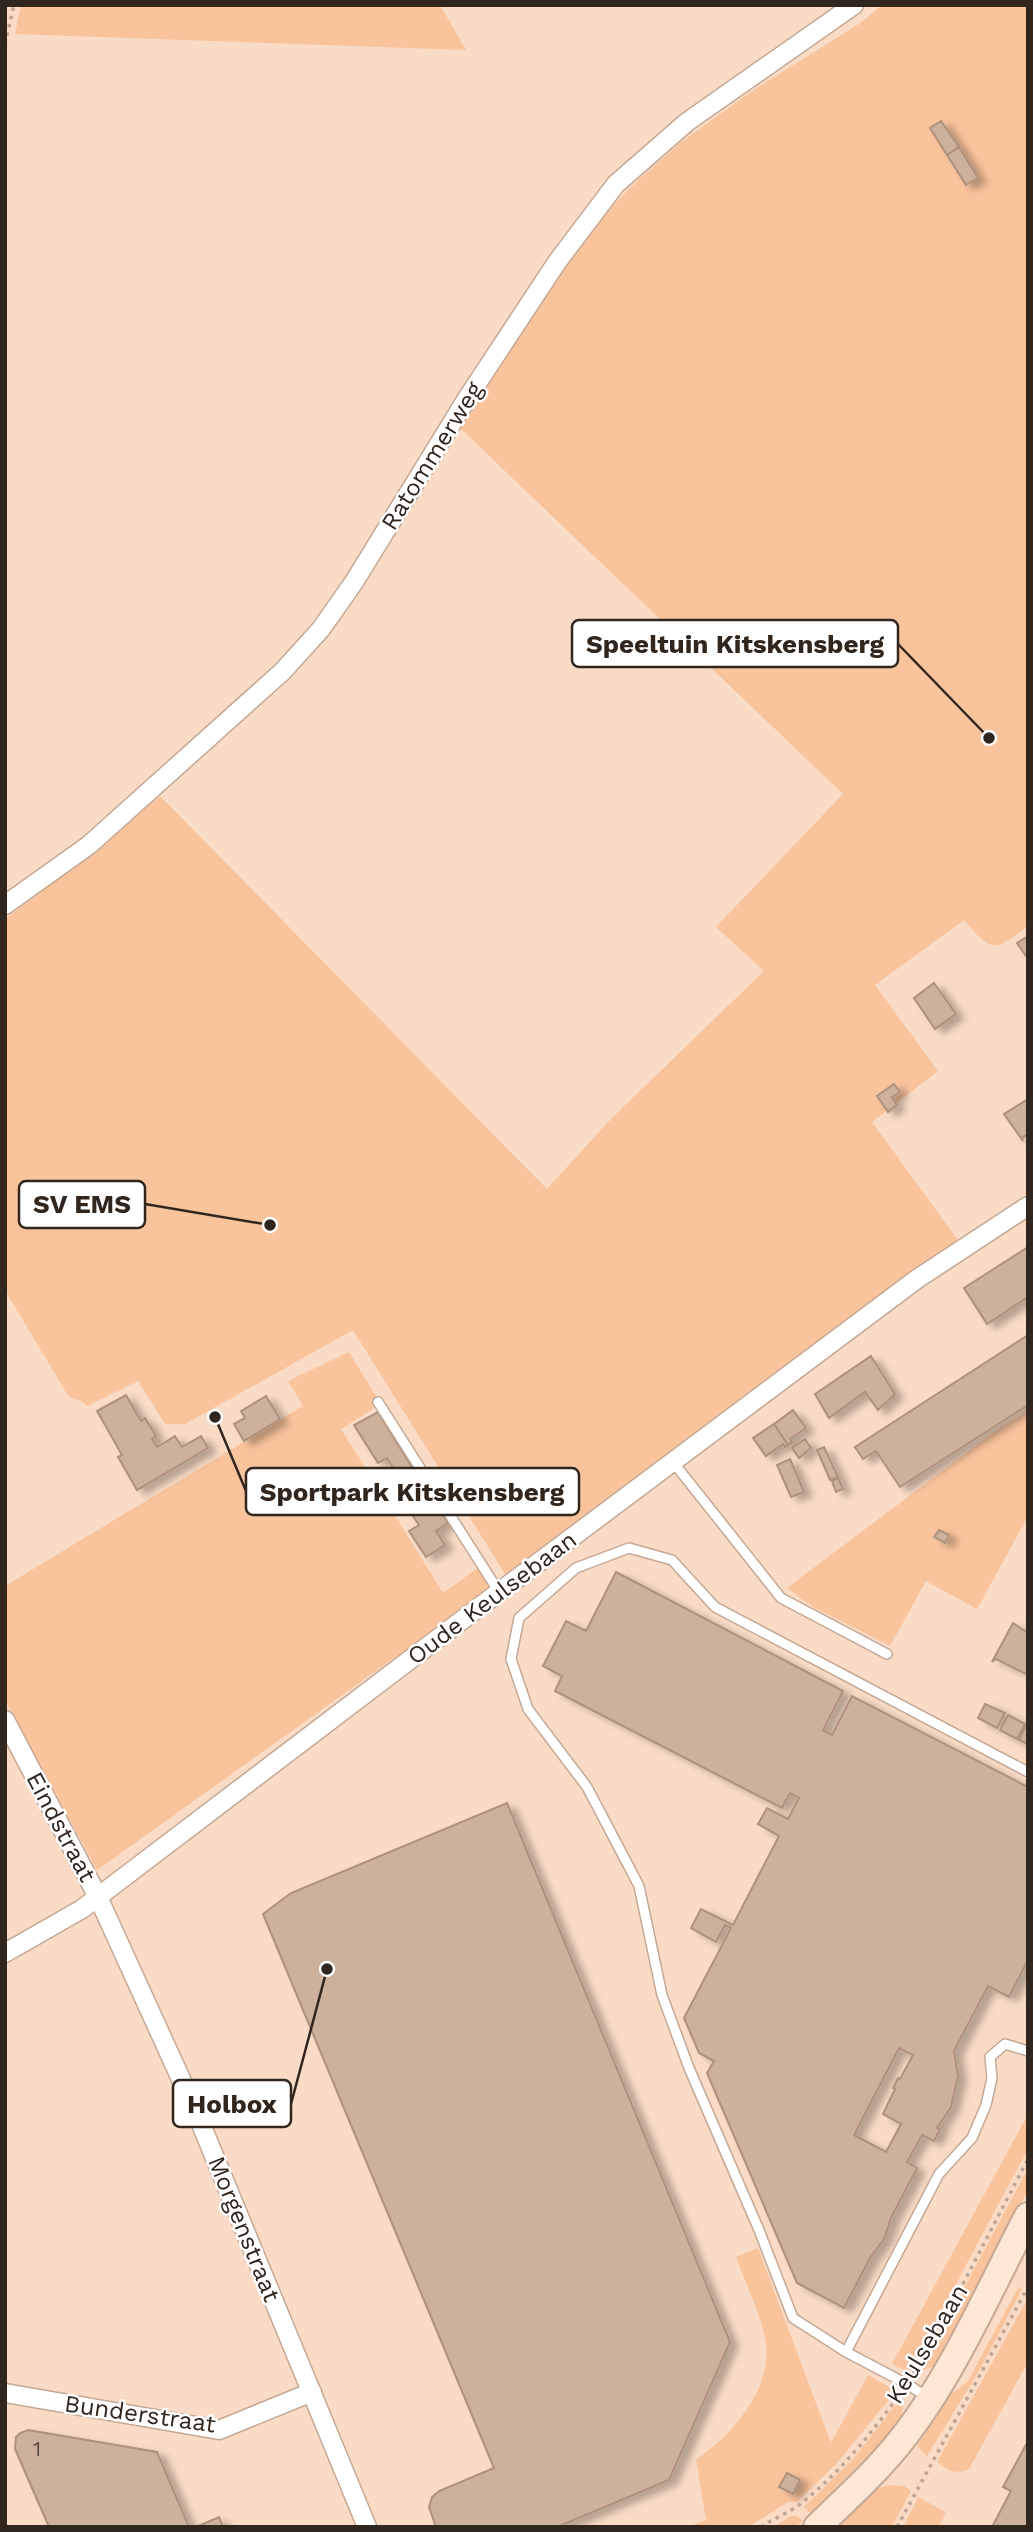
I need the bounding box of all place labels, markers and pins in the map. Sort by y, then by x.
callout: Speeltuin Kitskensberg [572,620,898,667]
callout: SV EMS [19,1181,145,1228]
callout: Sportpark Kitskensberg [246,1468,579,1515]
callout: Holbox [173,2080,291,2127]

